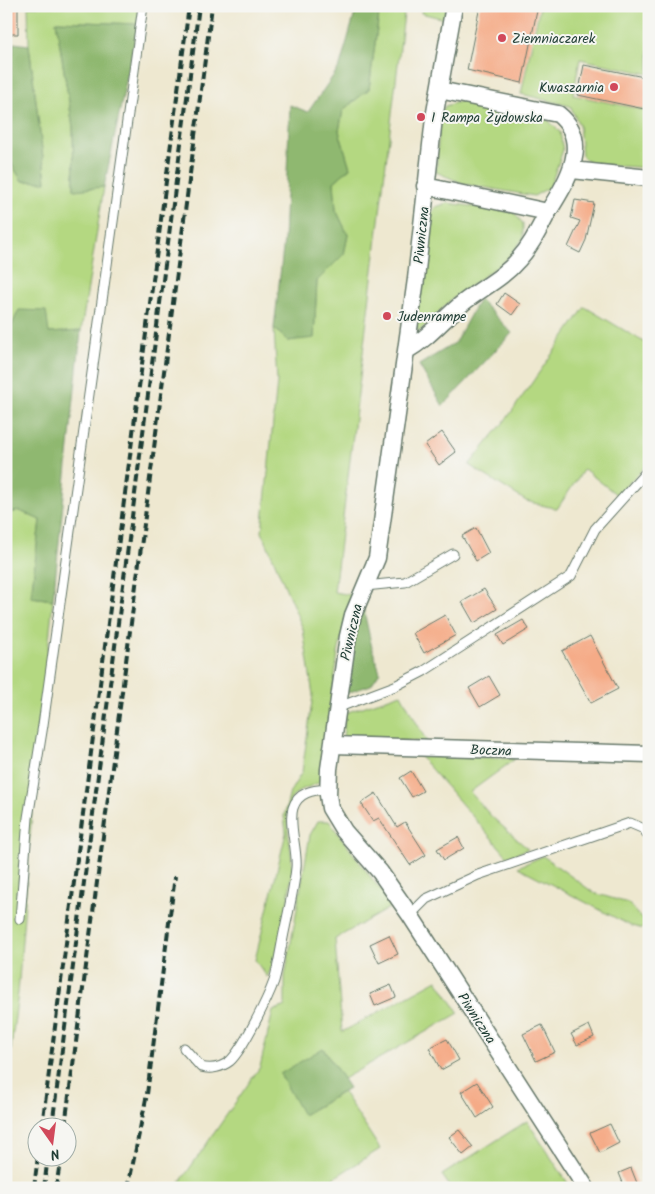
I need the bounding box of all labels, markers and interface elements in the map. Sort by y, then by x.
place label: Ziemniaczarek [512,28,596,50]
marker: Ziemniaczarek [496,32,508,44]
place label: Kwaszarnia [539,77,604,99]
marker: Kwaszarnia [608,81,620,93]
place label: I Rampa Żydowska [431,107,543,129]
marker: I Rampa Żydowska [415,111,427,123]
street label: Piwniczna [408,205,436,265]
place label: Judenrampe [397,306,467,328]
marker: Judenrampe [381,310,393,322]
street label: Piwniczna [335,602,369,663]
street label: Boczna [470,739,512,763]
street label: Piwniczna [451,988,501,1049]
north arrow [28,1116,78,1166]
text: N [48,1142,62,1165]

